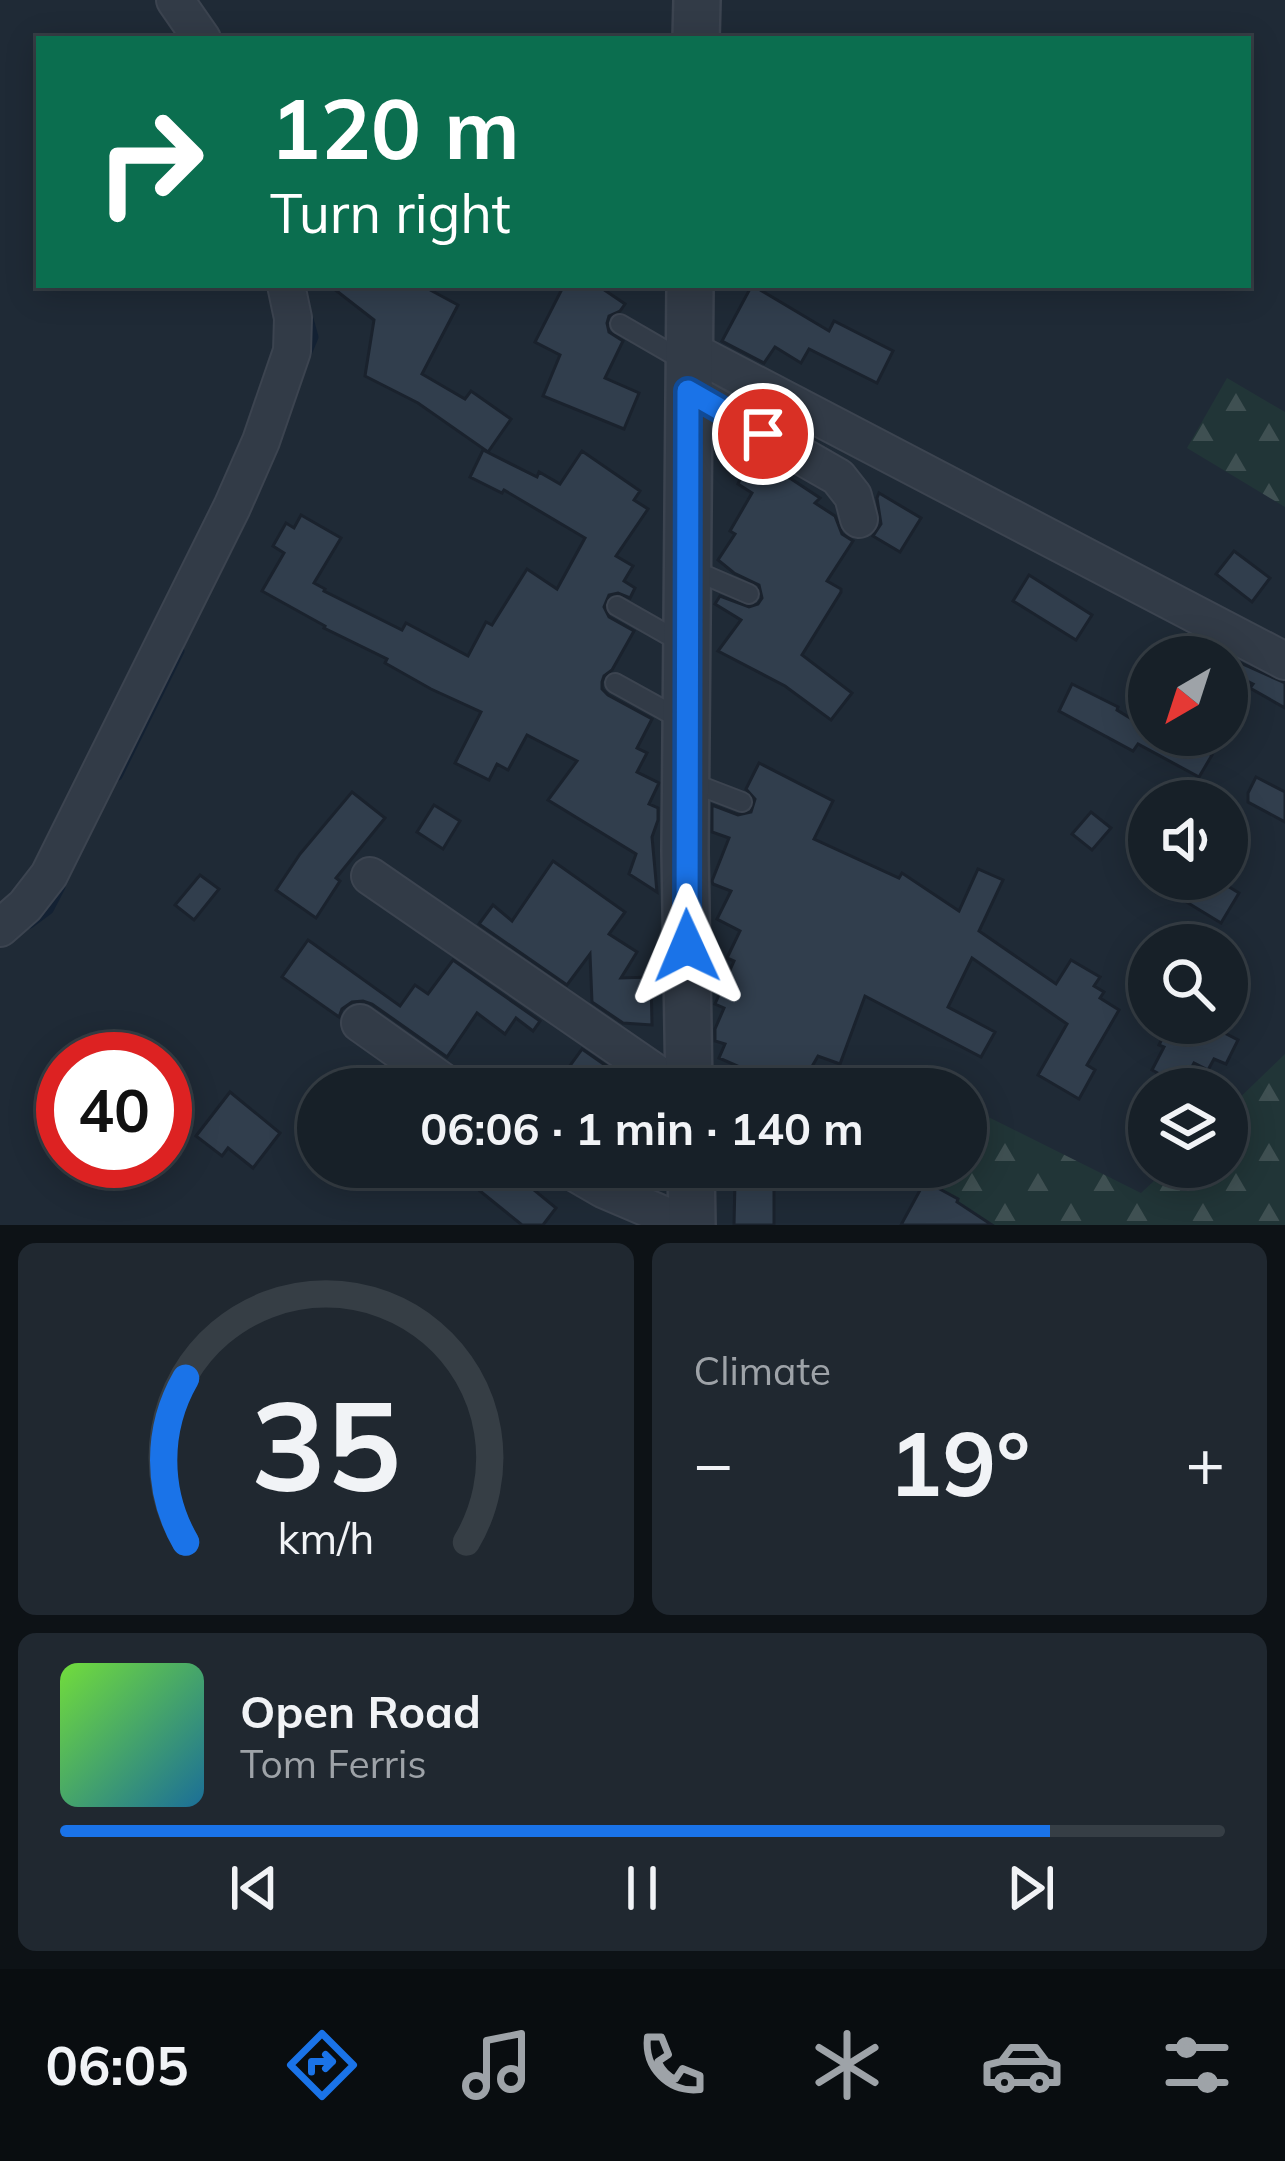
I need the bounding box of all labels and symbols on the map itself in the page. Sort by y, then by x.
pin [712,383,814,485]
north arrow [1128,636,1248,756]
position arrow [624,883,750,1009]
speed limit sign: 40 [36,1032,192,1188]

